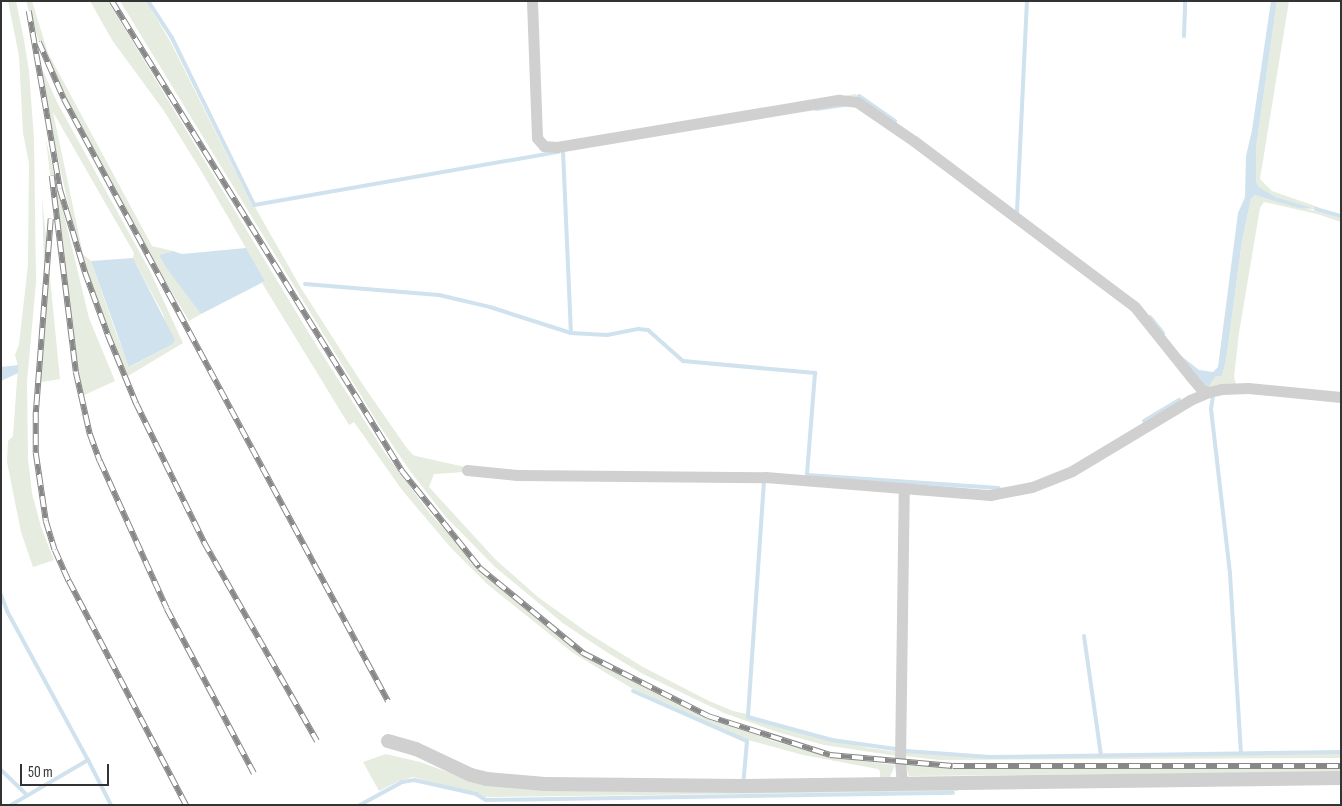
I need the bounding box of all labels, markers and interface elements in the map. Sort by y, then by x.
scale bar [22,754,111,786]
text: 50 m [28,763,53,782]

